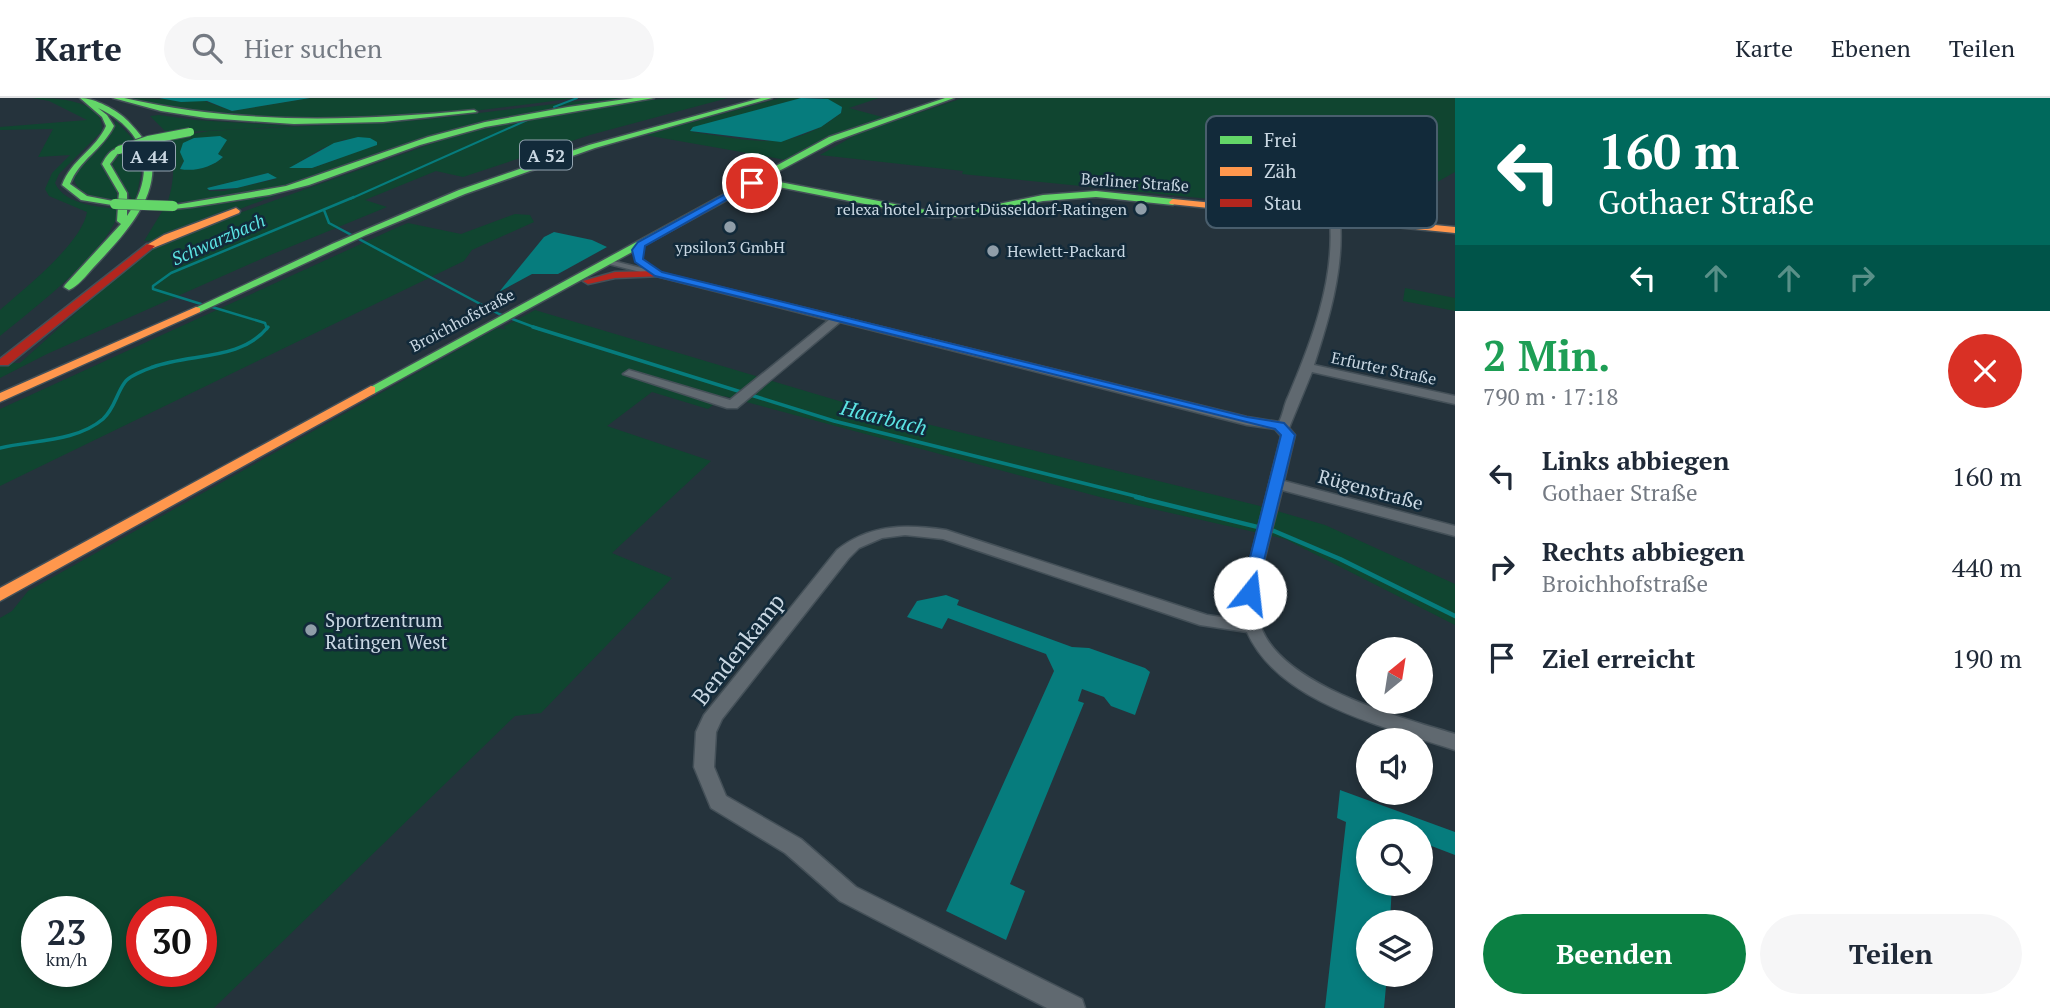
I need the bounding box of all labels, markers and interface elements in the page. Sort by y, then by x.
search box [164,17,654,80]
text: Karte [35,27,122,70]
icon: search [188,29,226,67]
text: Hier suchen [244,31,382,65]
text: Karte [1735,32,1793,64]
text: Ebenen [1831,32,1911,64]
text: Teilen [1949,32,2015,64]
legend [1206,116,1437,228]
text: 160 m [1598,118,1740,183]
icon: left [1483,126,1574,217]
text: Frei [1264,127,1297,152]
road number: A 52 [520,140,572,170]
road number: A 44 [123,142,175,170]
pin [722,153,782,213]
text: Zäh [1264,158,1296,183]
icon: arrive [733,164,771,202]
street label: Berliner Straße [1080,167,1190,197]
text: Gothaer Straße [1598,181,1814,223]
text: Stau [1264,190,1302,215]
place label: relexa hotel Airport Düsseldorf-Ratingen [837,198,1127,220]
marker: relexa hotel Airport Düsseldorf-Ratingen [1133,201,1149,217]
water label: Schwarzbach [167,208,269,270]
marker: ypsilon3 GmbH [722,219,738,235]
place label: ypsilon3 GmbH [674,236,785,258]
place label: Hewlett-Packard [1007,240,1126,262]
marker: Hewlett-Packard [985,243,1001,259]
icon: left [1624,259,1662,297]
icon: ahead [1697,259,1735,297]
icon: ahead [1770,259,1808,297]
icon: right [1843,259,1881,297]
street label: Broichhofstraße [406,283,518,357]
text: 2 Min. [1483,327,1611,383]
button: close [1948,334,2022,408]
street label: Erfurter Straße [1329,346,1439,390]
text: 790 m · 17:18 [1483,381,1618,412]
water label: Haarbach [837,392,930,441]
text: Links abbiegen [1542,443,1730,477]
icon: left [1483,457,1521,495]
text: 160 m [1952,459,2022,493]
street label: Rügenstraße [1316,463,1426,515]
text: Gothaer Straße [1542,477,1697,508]
text: Rechts abbiegen [1542,534,1745,568]
icon: right [1483,548,1521,586]
text: 440 m [1952,550,2022,584]
position arrow [1213,556,1287,630]
text: Broichhofstraße [1542,568,1708,599]
street label: Bendenkamp [685,587,791,711]
place label: Sportzentrum Ratingen West [325,607,448,654]
marker: Sportzentrum Ratingen West [303,622,319,638]
north arrow [1356,637,1433,714]
map controls [1356,637,1433,987]
icon: arrive [1483,639,1521,677]
text: Ziel erreicht [1542,641,1695,675]
text: 190 m [1952,641,2022,675]
button: sound [1356,728,1433,805]
button: search [1356,819,1433,896]
speed limit sign: 30 [126,896,217,987]
text: 23 [47,909,86,955]
button: layers [1356,910,1433,987]
button: Beenden [1483,914,1746,994]
button: Teilen [1760,914,2022,994]
text: km/h [46,947,87,971]

